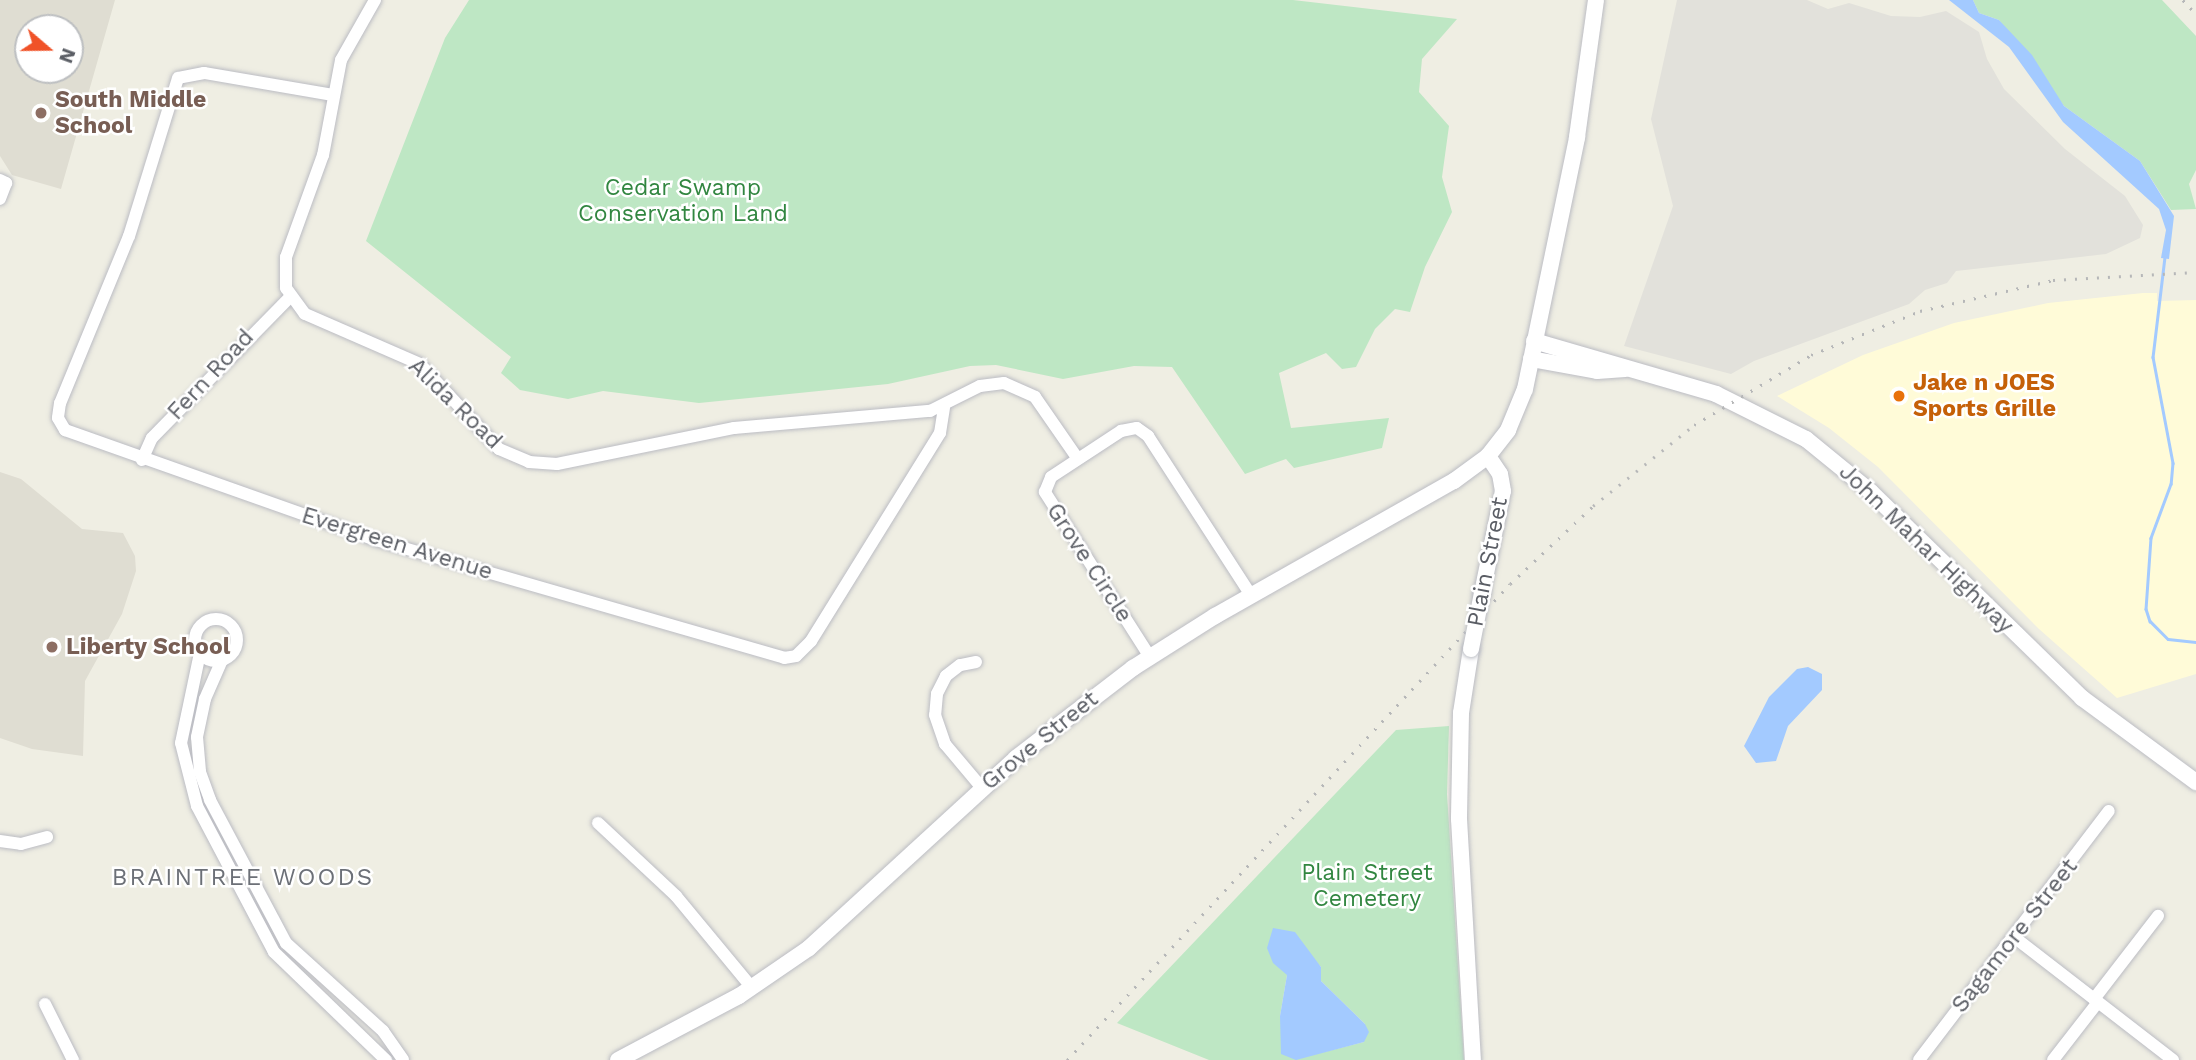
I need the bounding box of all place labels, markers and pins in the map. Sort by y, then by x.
place label: South Middle School [55,86,206,140]
marker: South Middle School [33,105,49,121]
place label: Jake n JOES Sports Grille [1913,369,2056,423]
marker: Jake n JOES Sports Grille [1891,388,1907,404]
place label: Liberty School [66,633,231,661]
marker: Liberty School [44,639,60,655]

